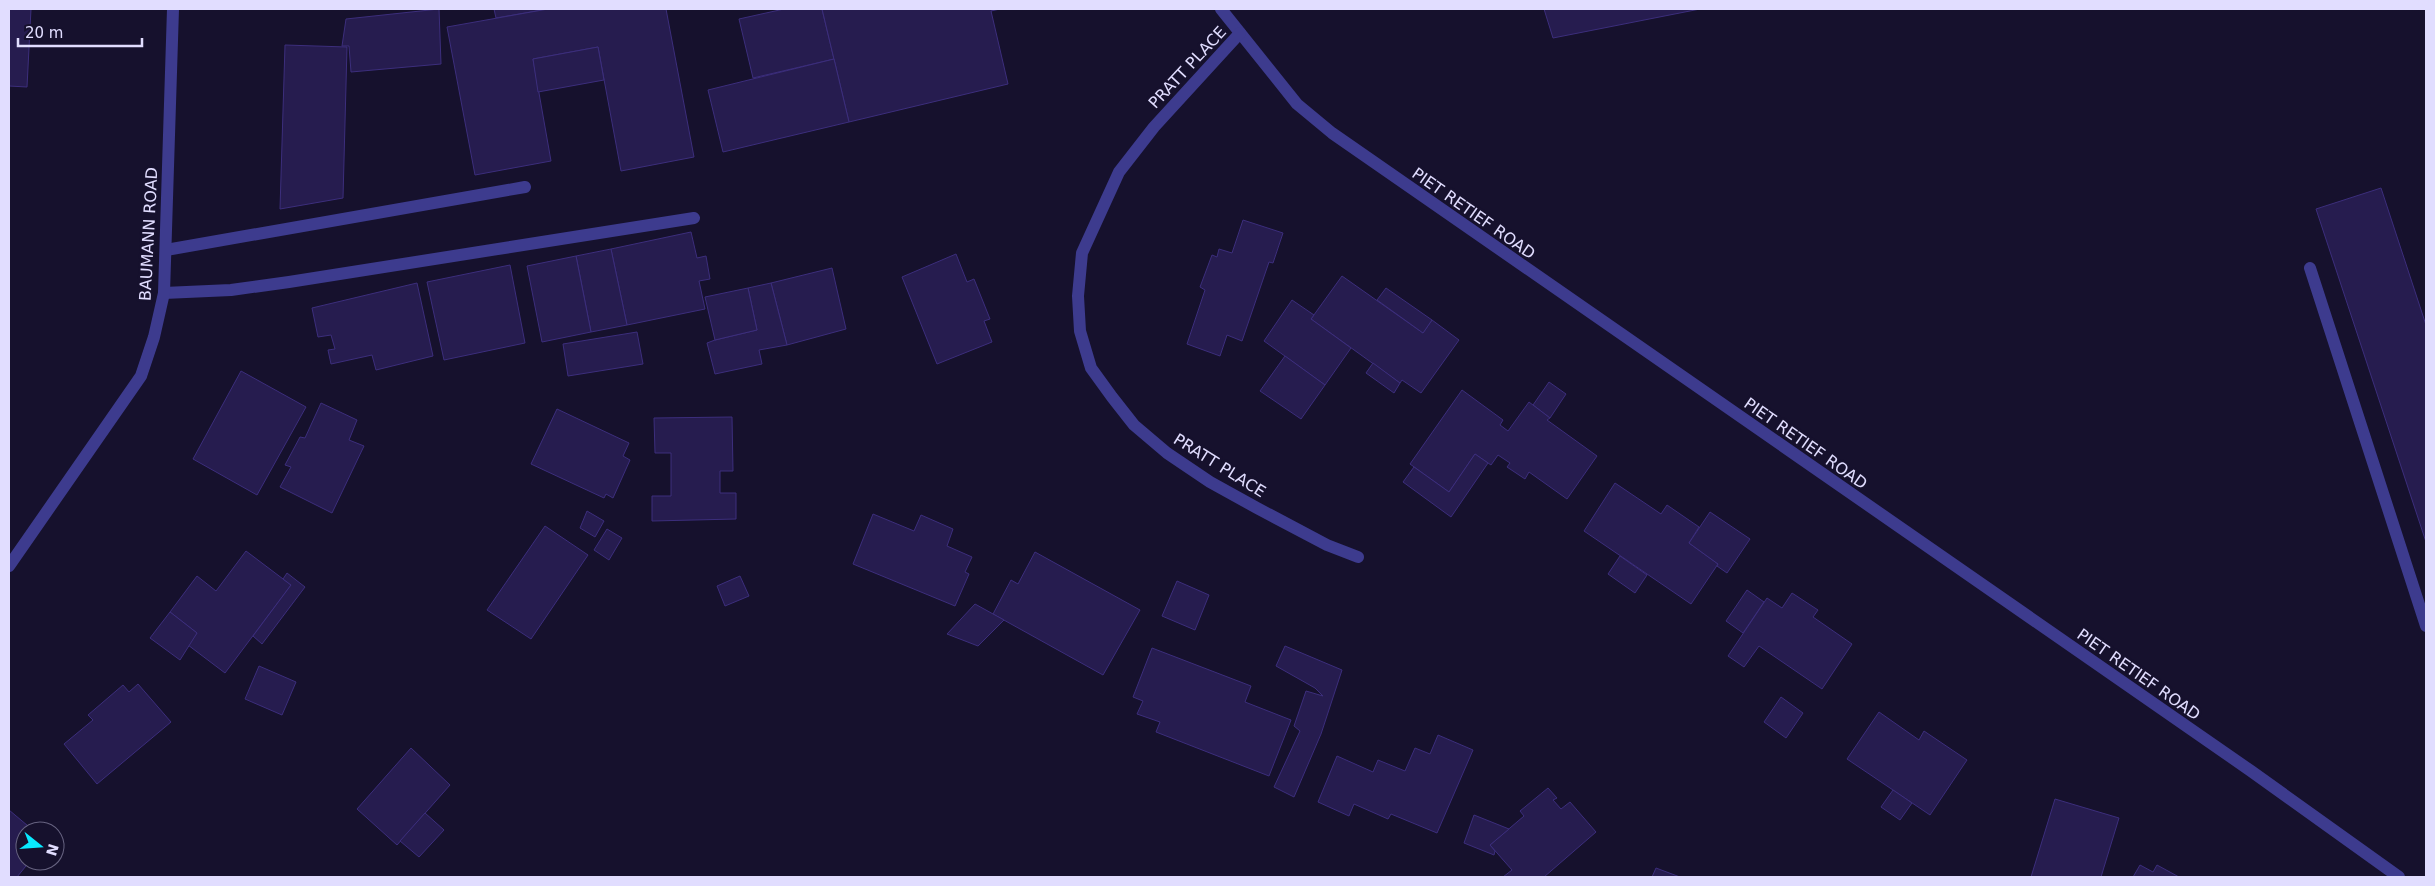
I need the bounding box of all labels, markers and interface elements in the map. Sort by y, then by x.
scale bar [18,15,141,47]
street label: PRATT PLACE [1145,22,1230,112]
text: 20 m [25,24,63,42]
street label: PIET RETIEF ROAD [1408,164,1539,263]
street label: BAUMANN ROAD [136,167,161,301]
street label: PIET RETIEF ROAD [1740,394,1871,493]
street label: PRATT PLACE [1170,430,1269,501]
street label: PIET RETIEF ROAD [2073,625,2204,724]
north arrow [15,821,65,871]
text: N [43,842,62,858]

